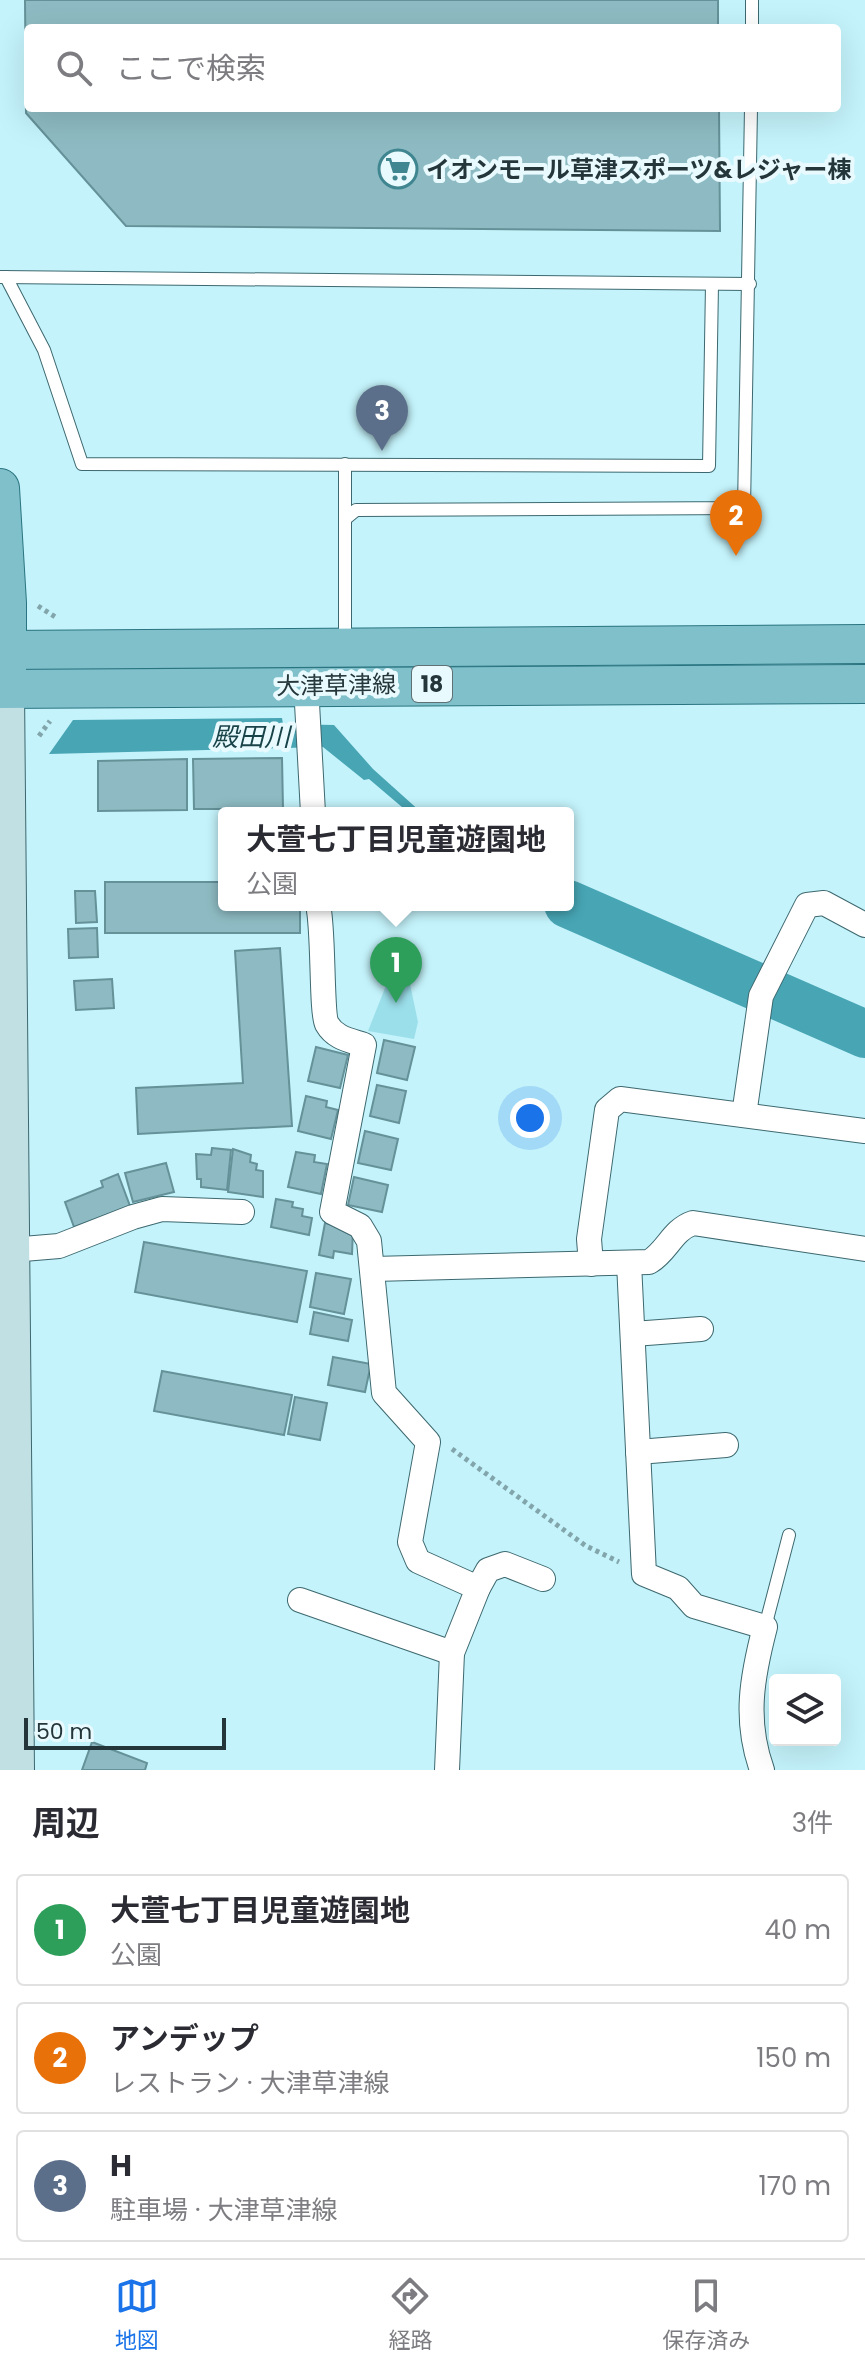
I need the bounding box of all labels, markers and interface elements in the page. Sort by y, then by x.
search box [24,24,841,112]
icon: search [52,46,96,90]
text: ここで検索 [116,47,266,90]
supermarket icon: イオンモール草津スポーツ&レジャー棟 [377,148,419,190]
place label: イオンモール草津スポーツ&レジャー棟 [426,153,851,186]
pin: 3 [356,385,408,451]
pin: 2 [710,490,762,556]
road number: 18 [412,666,452,702]
street label: 大津草津線 [276,667,396,703]
water label: 殿田川 [212,719,293,755]
popup [218,807,574,911]
text: 大萱七丁目児童遊園地 [246,818,546,861]
text: 公園 [246,866,298,902]
pin: 1 [370,937,422,1003]
your location [510,1098,550,1138]
map controls [769,1674,841,1746]
button: layers [769,1674,841,1746]
scale bar [24,1714,226,1750]
text: 50 m [36,1716,92,1747]
text: 周辺 [32,1799,100,1847]
text: 3件 [792,1805,833,1841]
text: 大萱七丁目児童遊園地 [110,1889,410,1932]
text: 1 [55,1912,65,1948]
text: 40 m [765,1912,831,1948]
text: 公園 [110,1937,162,1973]
text: アンデップ [110,2017,259,2060]
text: 2 [53,2040,67,2076]
text: 150 m [756,2040,831,2076]
text: レストラン · 大津草津線 [110,2065,389,2101]
text: H [110,2144,132,2187]
text: 3 [52,2168,68,2204]
text: 170 m [758,2168,831,2204]
text: 駐車場 · 大津草津線 [110,2192,337,2228]
tab: 地図 [115,2274,159,2357]
tab: 経路 [388,2274,432,2357]
tab: 保存済み [662,2274,750,2357]

